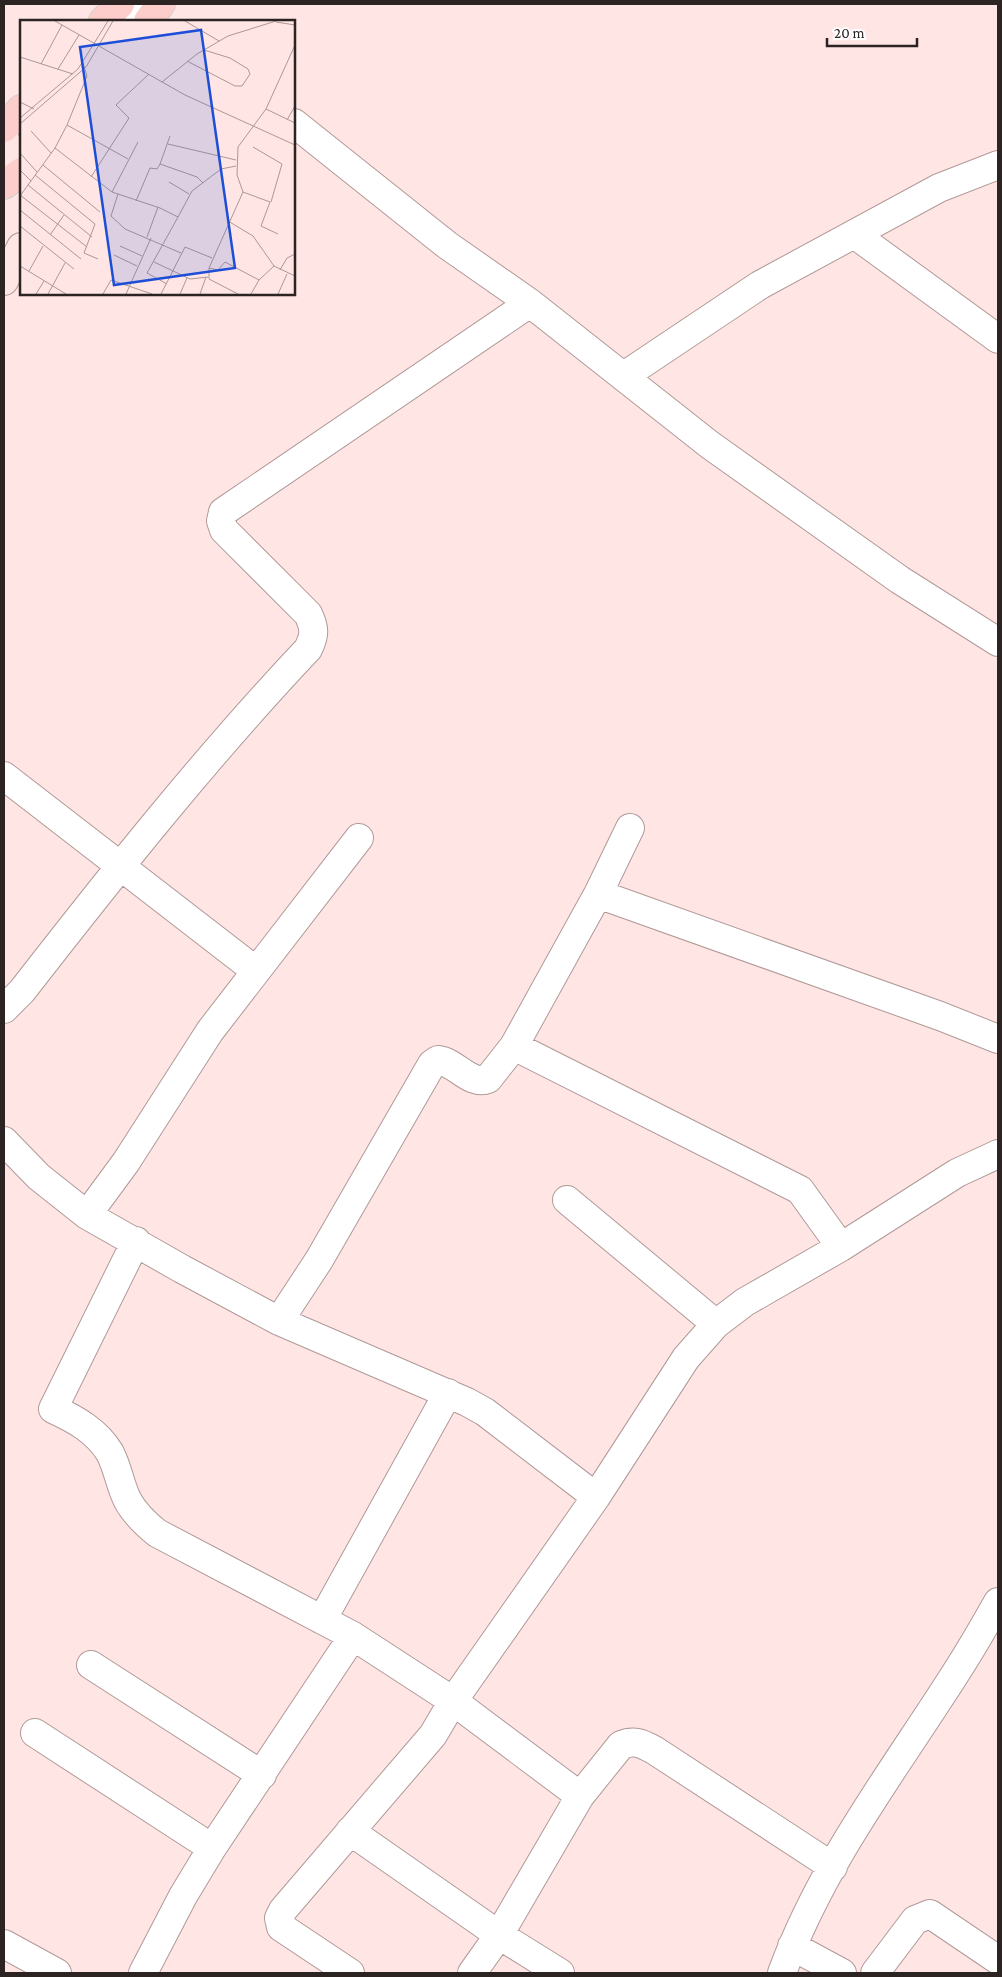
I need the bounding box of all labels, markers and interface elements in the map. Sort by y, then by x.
scale bar [827,15,917,47]
inset map [20,20,295,295]
text: 20 m [834,25,865,41]

